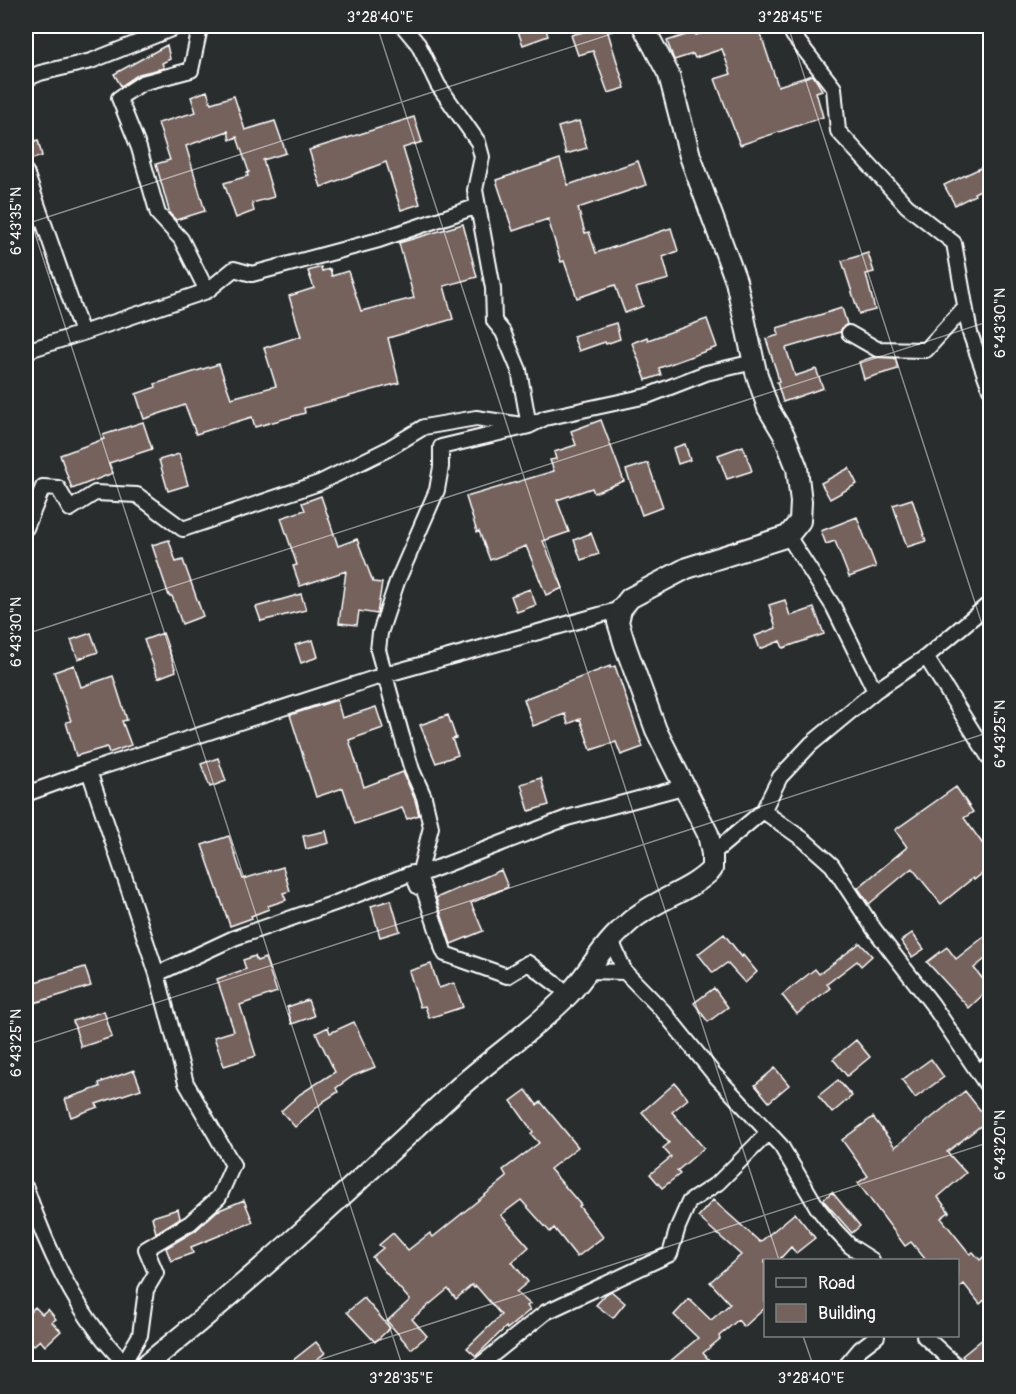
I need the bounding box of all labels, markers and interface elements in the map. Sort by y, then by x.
text: 3°28'40"E [347,8,414,27]
text: 3°28'45"E [758,8,822,27]
text: 6°43'35"N [7,187,26,255]
text: 6°43'30"N [991,288,1010,358]
text: 6°43'30"N [7,597,26,667]
text: 6°43'25"N [991,700,1010,768]
text: 6°43'25"N [7,1009,26,1077]
text: 6°43'20"N [991,1110,1010,1180]
legend [764,1259,959,1337]
text: Road [818,1272,855,1295]
text: Building [818,1302,876,1325]
text: 3°28'35"E [369,1369,433,1388]
text: 3°28'40"E [778,1369,845,1388]

